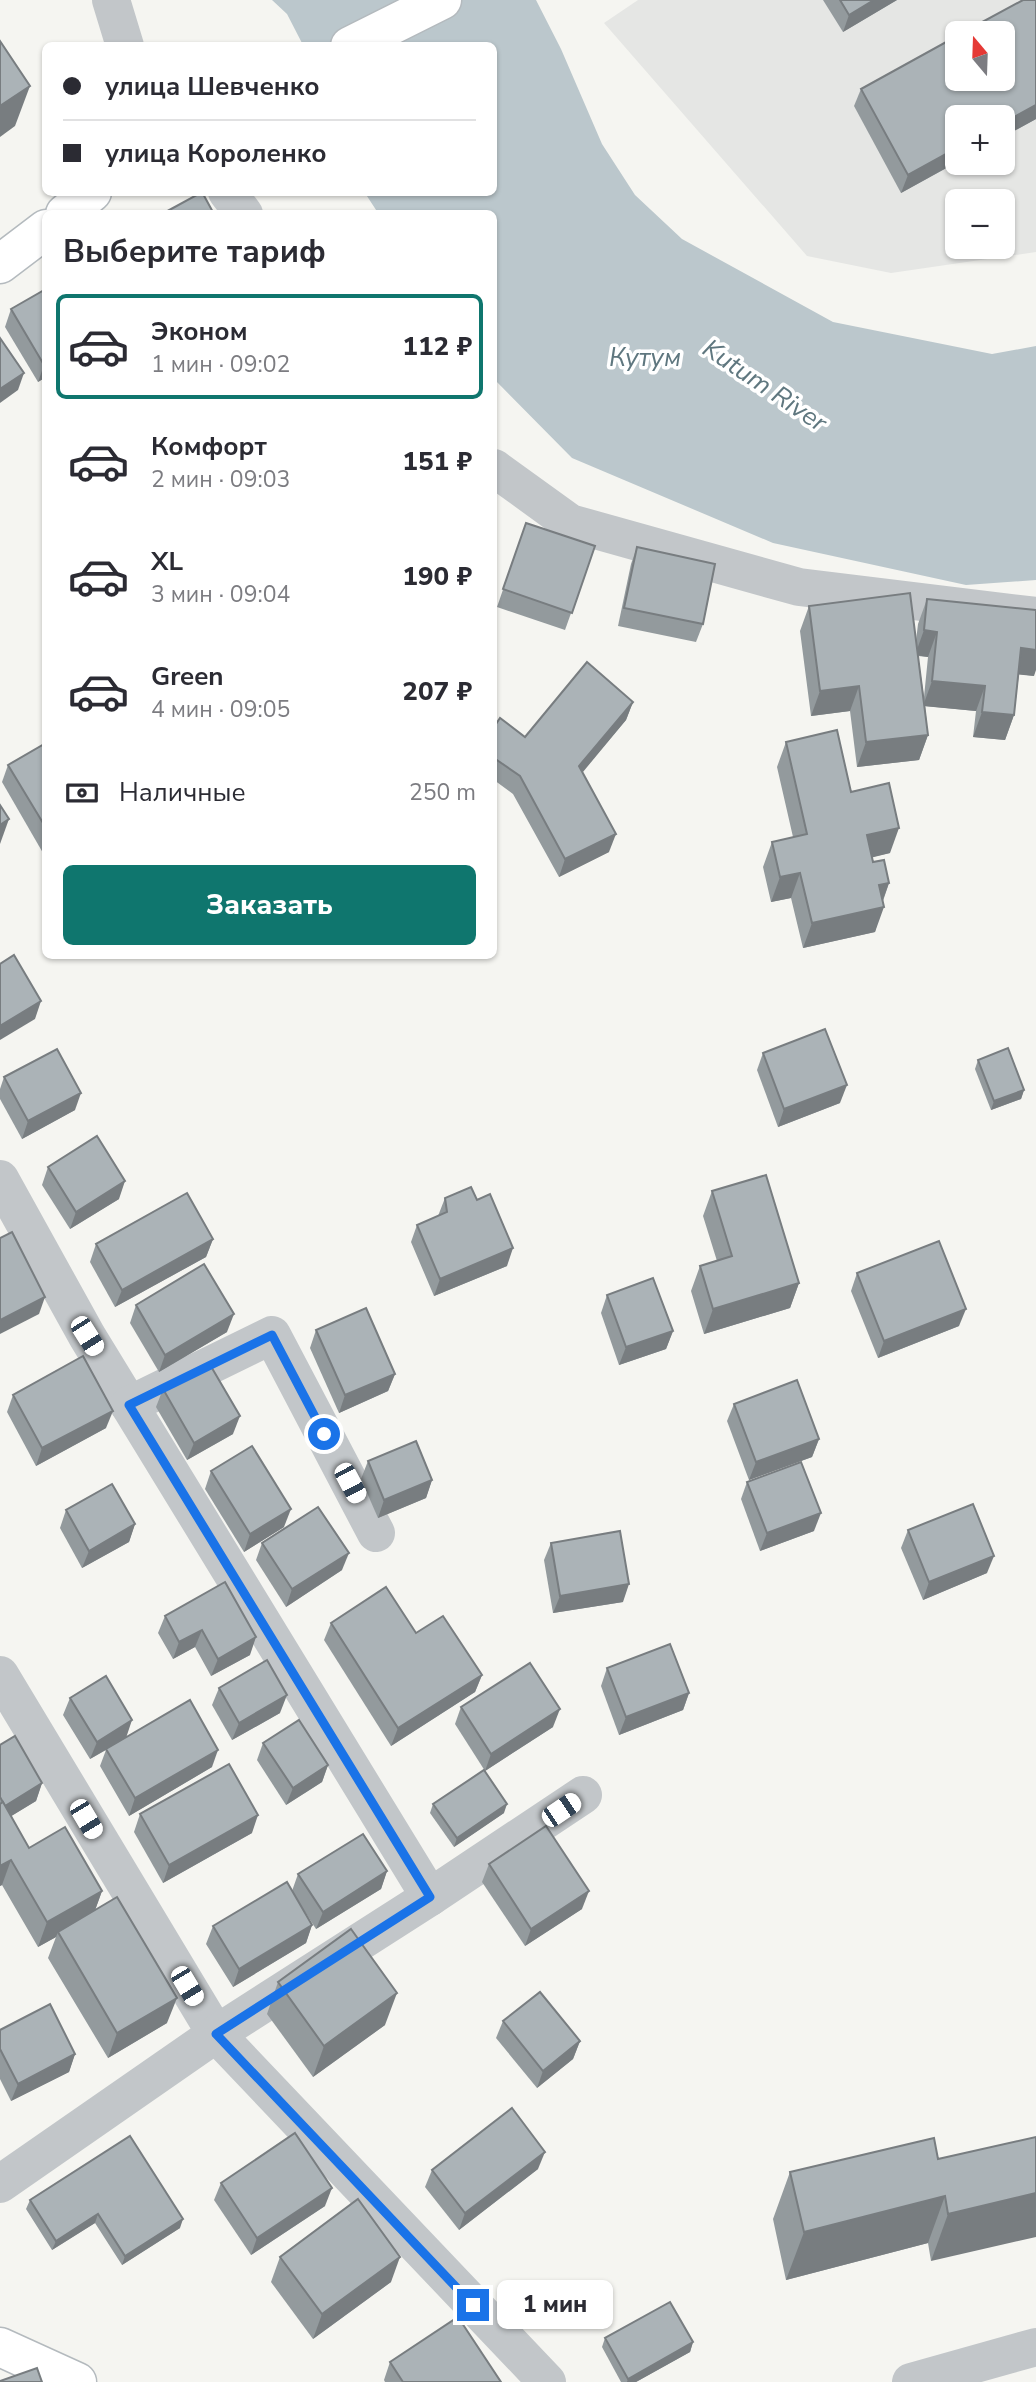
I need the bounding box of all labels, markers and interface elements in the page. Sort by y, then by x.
north arrow [945,21,1015,91]
map controls [945,21,1015,259]
text: улица Шевченко [105,69,320,104]
button: + [945,105,1015,175]
text: улица Короленко [105,136,327,171]
button: − [945,189,1015,259]
text: Выберите тариф [63,230,326,273]
text: Эконом [151,314,248,349]
icon: car [67,315,130,378]
text: 112 ₽ [402,329,472,364]
water label: Kutum River [696,331,834,440]
water label: Кутум [609,340,681,375]
text: 1 мин · 09:02 [151,349,290,380]
text: Комфорт [151,429,267,464]
icon: car [67,430,130,493]
text: 151 ₽ [402,444,472,479]
text: 2 мин · 09:03 [151,464,290,495]
text: XL [151,544,183,579]
icon: car [67,545,130,608]
text: 190 ₽ [402,559,472,594]
text: 3 мин · 09:04 [151,579,290,610]
text: Green [151,659,224,694]
icon: car [67,660,130,723]
text: 207 ₽ [402,674,472,709]
text: 4 мин · 09:05 [151,694,290,725]
icon: cash [63,774,101,812]
text: Наличные [119,775,246,810]
text: 250 m [409,777,476,808]
button: Заказать [63,865,476,945]
car [67,1313,108,1359]
route start [308,1418,340,1450]
car [331,1460,370,1506]
car [538,1790,585,1830]
car [67,1796,106,1842]
car [168,1963,207,2009]
callout: 1 мин [498,2280,613,2330]
route end [457,2289,489,2321]
text: 1 мин [523,2289,587,2320]

